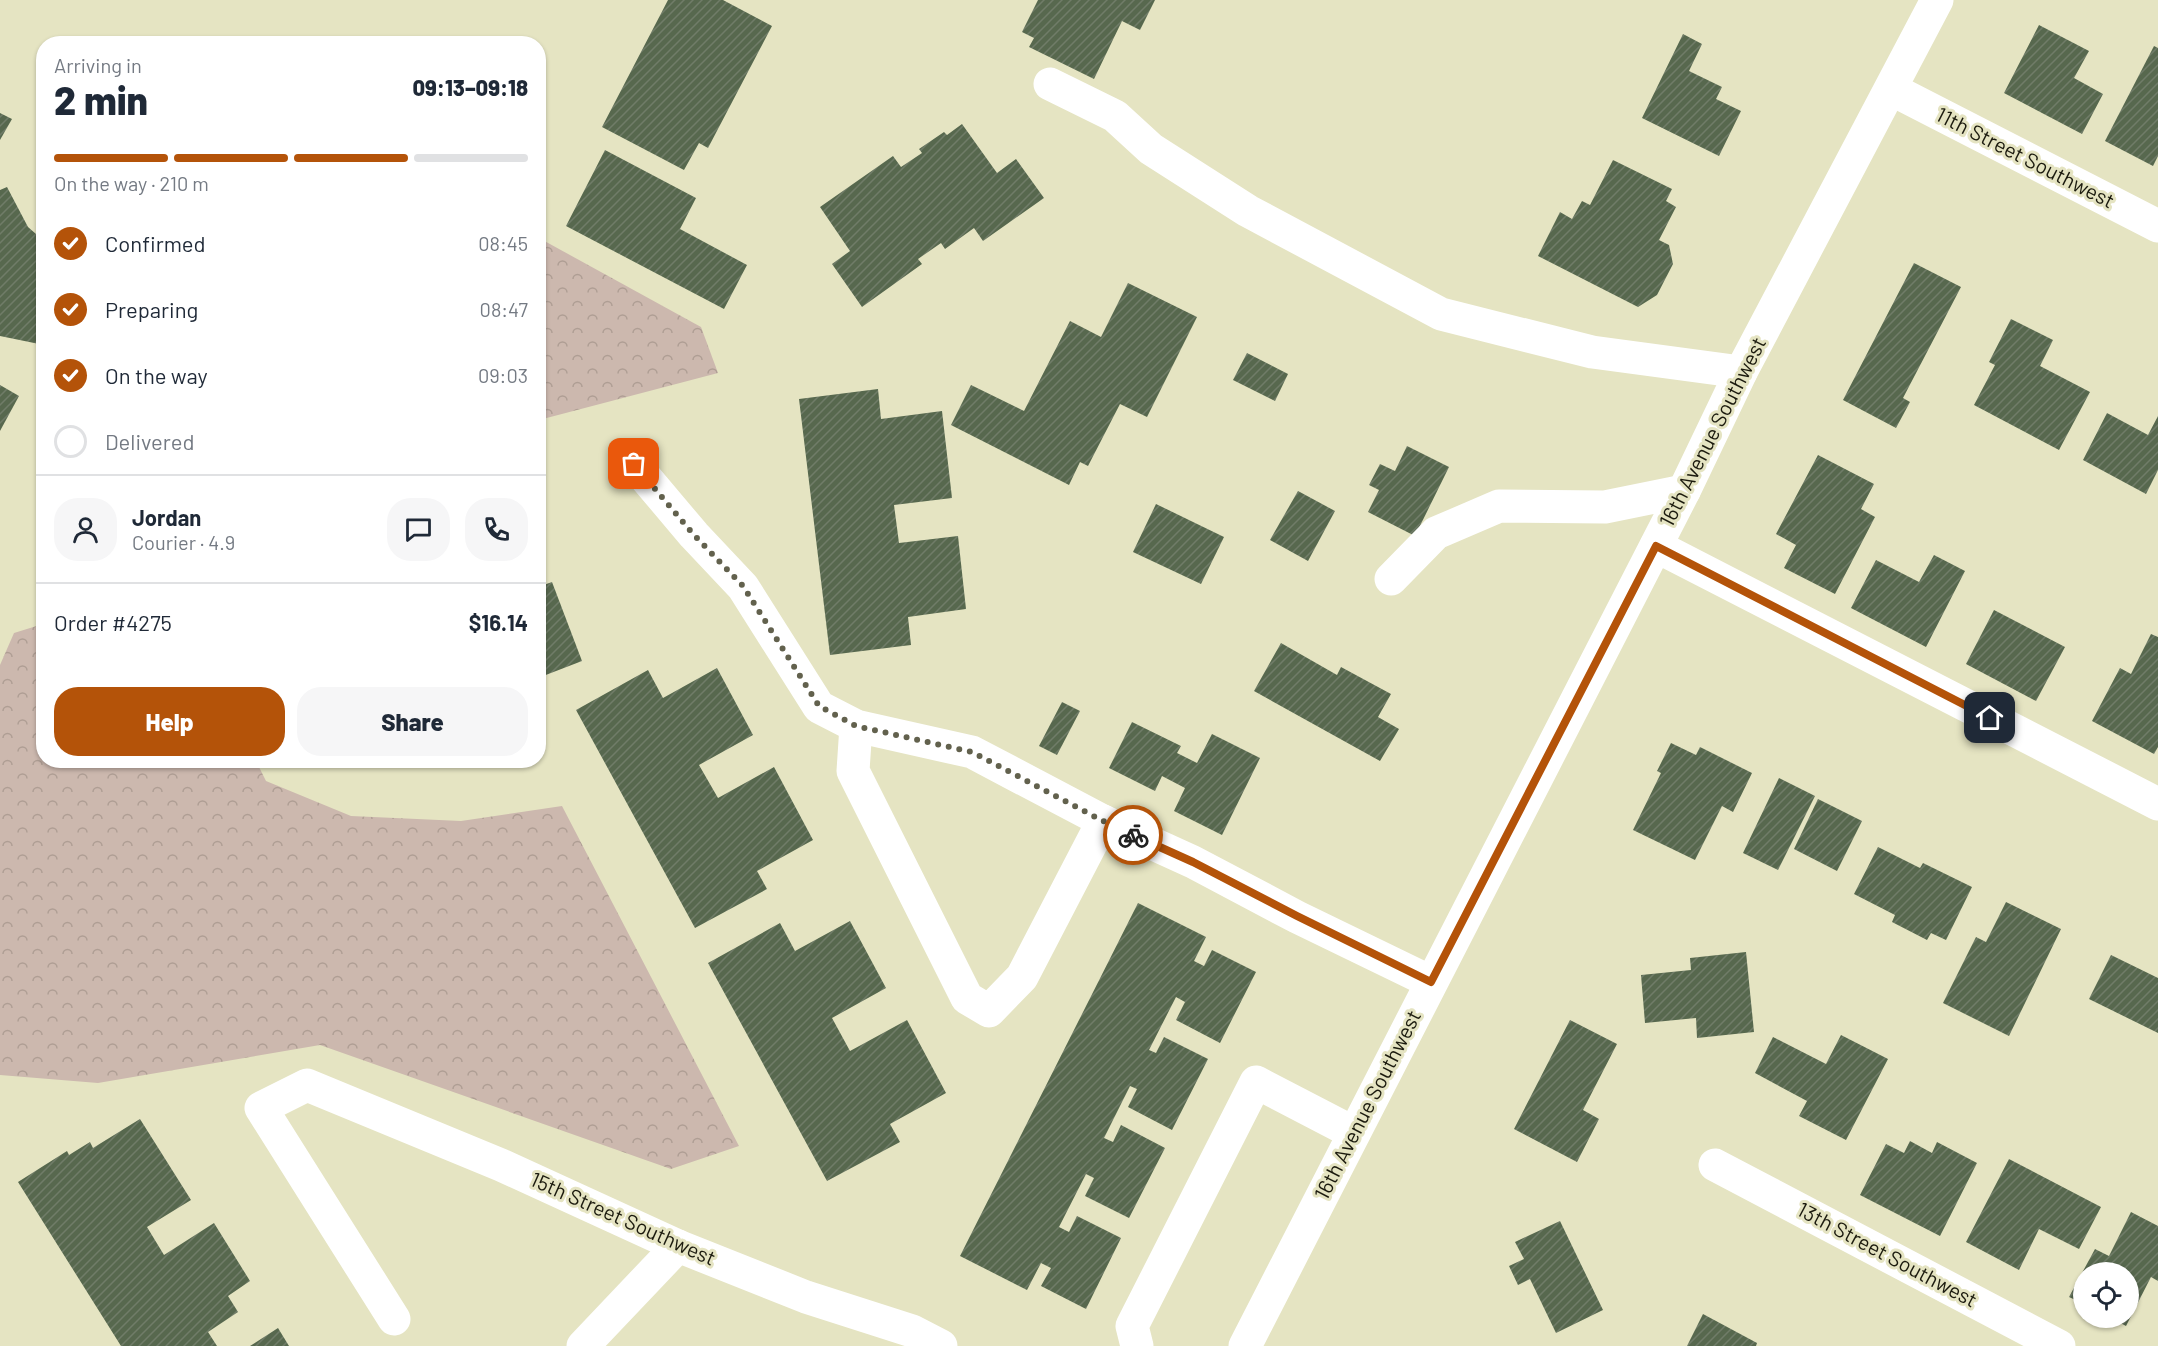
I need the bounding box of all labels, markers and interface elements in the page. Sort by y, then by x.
text: Arriving in [54,53,142,77]
text: 09:13–09:18 [413,74,528,100]
text: 2 min [54,76,148,123]
street label: 11th Street Southwest [1932,101,2119,212]
text: On the way · 210 m [54,171,209,195]
icon: check [54,227,87,260]
text: Confirmed [105,230,205,256]
text: 08:45 [478,231,528,255]
icon: check [54,293,87,326]
text: Preparing [105,296,198,322]
text: 08:47 [480,297,528,321]
street label: 16th Avenue Southwest [1653,332,1770,530]
icon: check [54,359,87,392]
text: On the way [105,362,208,388]
text: 09:03 [478,363,528,387]
text: Delivered [105,428,194,454]
pin [608,438,659,489]
icon: bag [617,447,650,480]
button: person [54,498,117,561]
button: chat [387,498,450,561]
button: phone [465,498,528,561]
text: Jordan [132,504,201,530]
text: Courier · 4.9 [132,530,235,554]
text: Order #4275 [54,609,172,635]
text: $16.14 [469,609,528,635]
button: Help [54,687,285,756]
button: Share [297,687,528,756]
pin [1964,692,2015,743]
icon: home [1973,701,2006,734]
courier [1103,805,1163,865]
icon: bike [1117,819,1150,852]
street label: 16th Avenue Southwest [1308,1005,1425,1203]
street label: 15th Street Southwest [527,1166,720,1270]
street label: 13th Street Southwest [1793,1196,1982,1312]
map controls [2073,1262,2139,1328]
button: locate [2073,1262,2139,1328]

